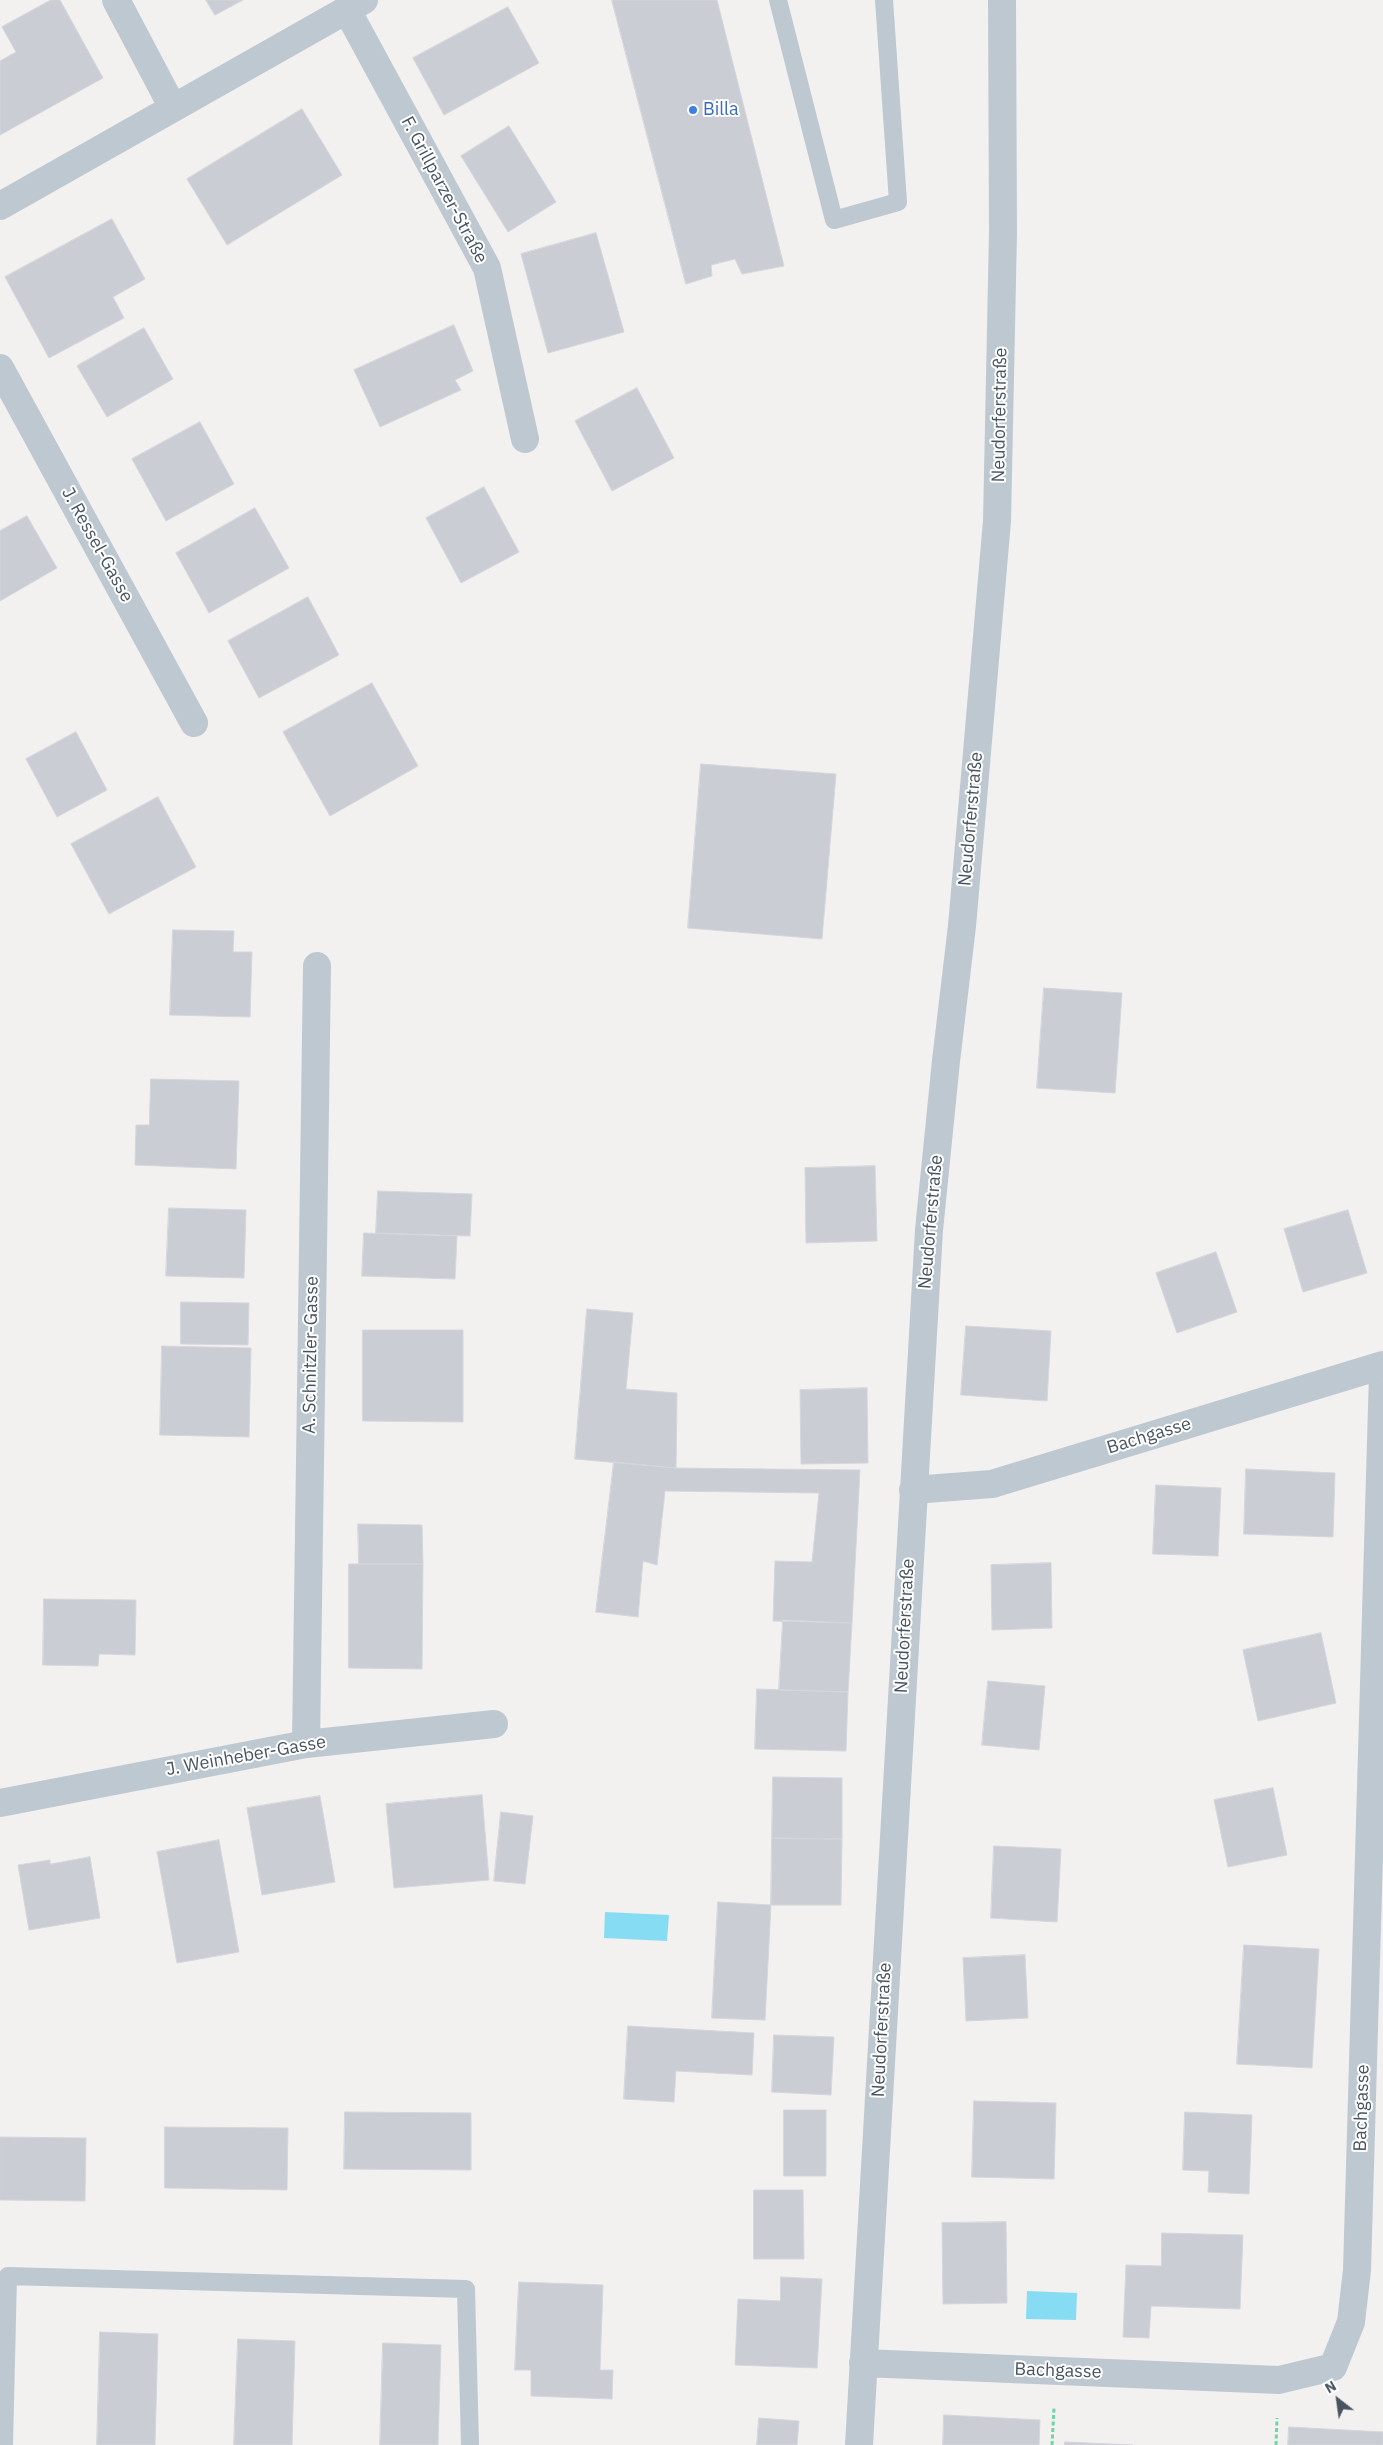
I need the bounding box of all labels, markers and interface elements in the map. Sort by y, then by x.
place label: Billa [703,99,739,121]
marker: Billa [687,104,699,116]
street label: F. Grillparzer-Straße [396,113,492,267]
street label: Neudorferstraße [988,347,1012,483]
street label: J. Ressel-Gasse [57,484,137,606]
street label: Neudorferstraße [954,751,988,887]
street label: Neudorferstraße [914,1154,948,1290]
street label: A. Schnitzler-Gasse [299,1276,323,1434]
street label: Bachgasse [1104,1413,1194,1459]
street label: Neudorferstraße [891,1558,919,1694]
street label: J. Weinheber-Gasse [164,1731,328,1781]
street label: Neudorferstraße [868,1962,896,2098]
street label: Bachgasse [1350,2064,1374,2152]
street label: Bachgasse [1014,2359,1102,2383]
north arrow [1313,2375,1363,2425]
text: N [1322,2377,1339,2397]

